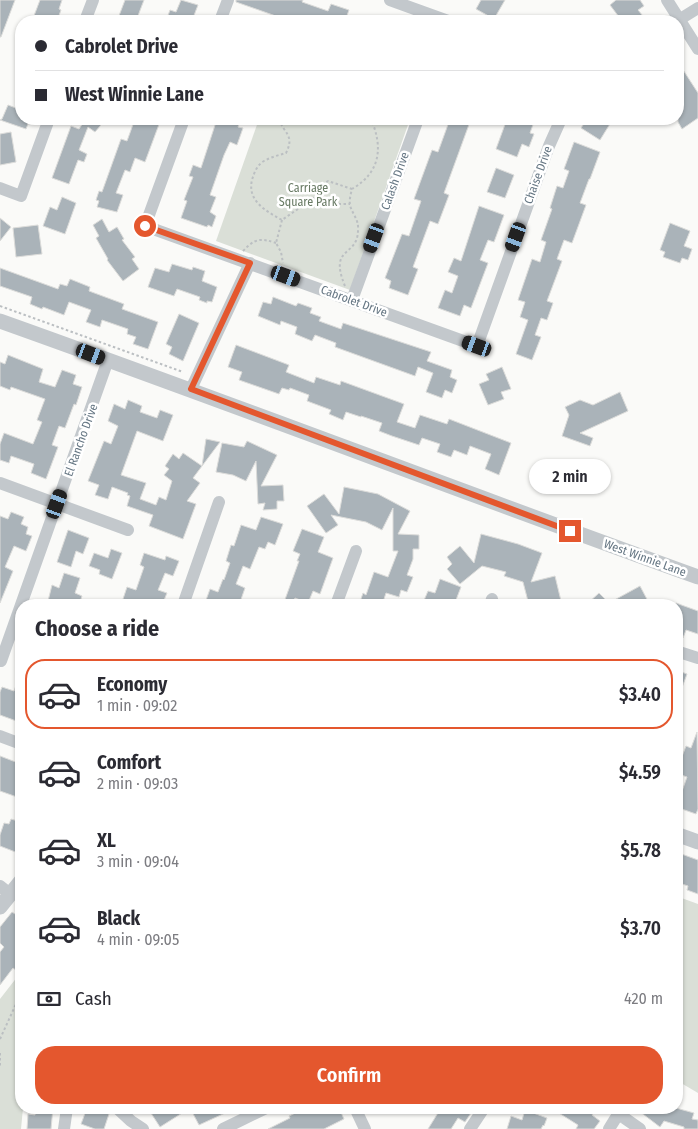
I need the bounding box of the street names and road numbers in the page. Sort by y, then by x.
street label: Chaise Drive [521,144,555,206]
street label: Calash Drive [378,150,412,212]
street label: Cabrolet Drive [319,283,389,320]
street label: El Rancho Drive [61,402,101,478]
street label: West Winnie Lane [602,537,688,579]

